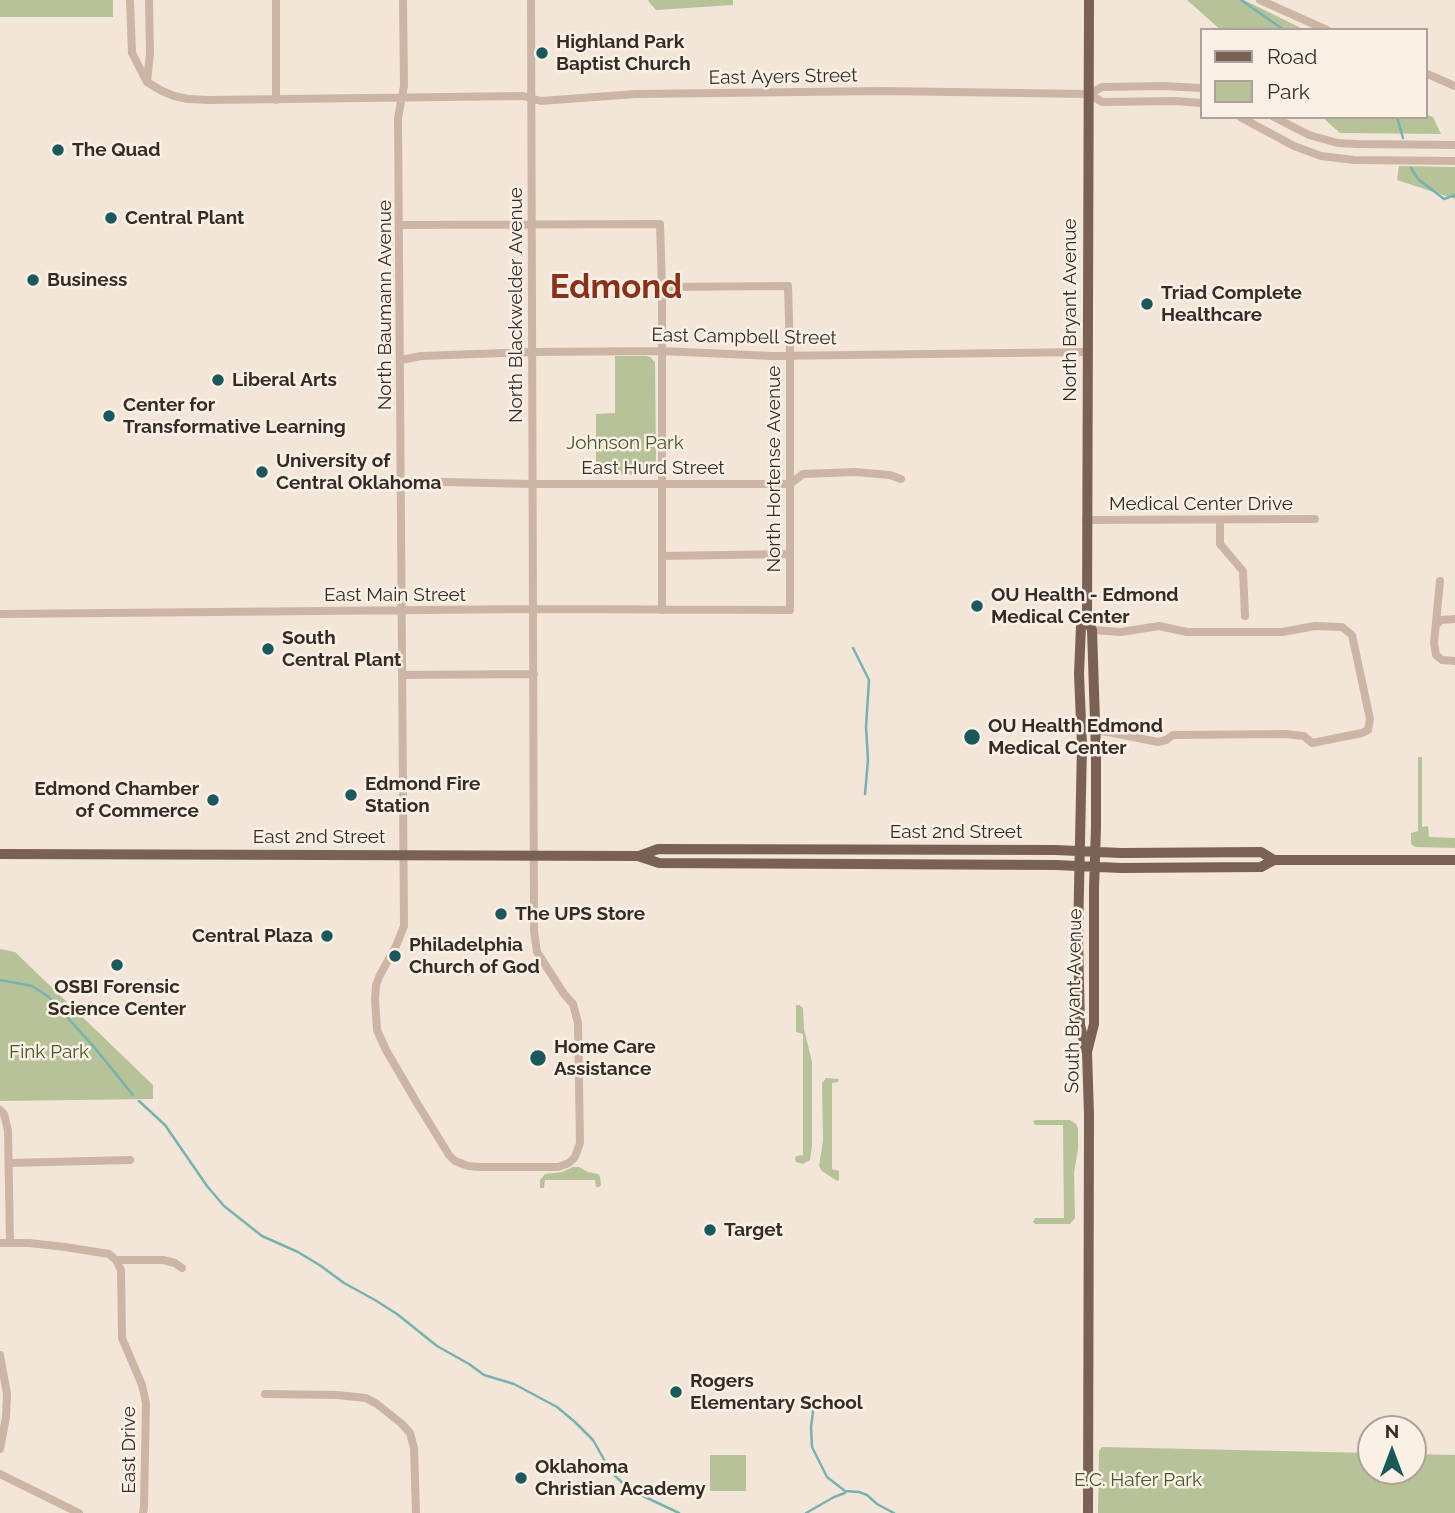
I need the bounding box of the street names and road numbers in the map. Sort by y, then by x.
street label: East Ayers Street [708,64,858,90]
street label: North Blackwelder Avenue [505,187,527,423]
street label: North Baumann Avenue [374,200,396,410]
street label: North Bryant Avenue [1059,218,1081,402]
street label: East Campbell Street [651,324,837,350]
street label: North Hortense Avenue [763,366,785,572]
street label: East Hurd Street [581,457,725,479]
street label: Medical Center Drive [1109,493,1293,515]
street label: East Main Street [324,584,466,606]
street label: East 2nd Street [890,821,1022,843]
street label: East 2nd Street [253,826,385,848]
street label: South Bryant Avenue [1061,908,1087,1094]
street label: East Drive [118,1406,140,1494]

